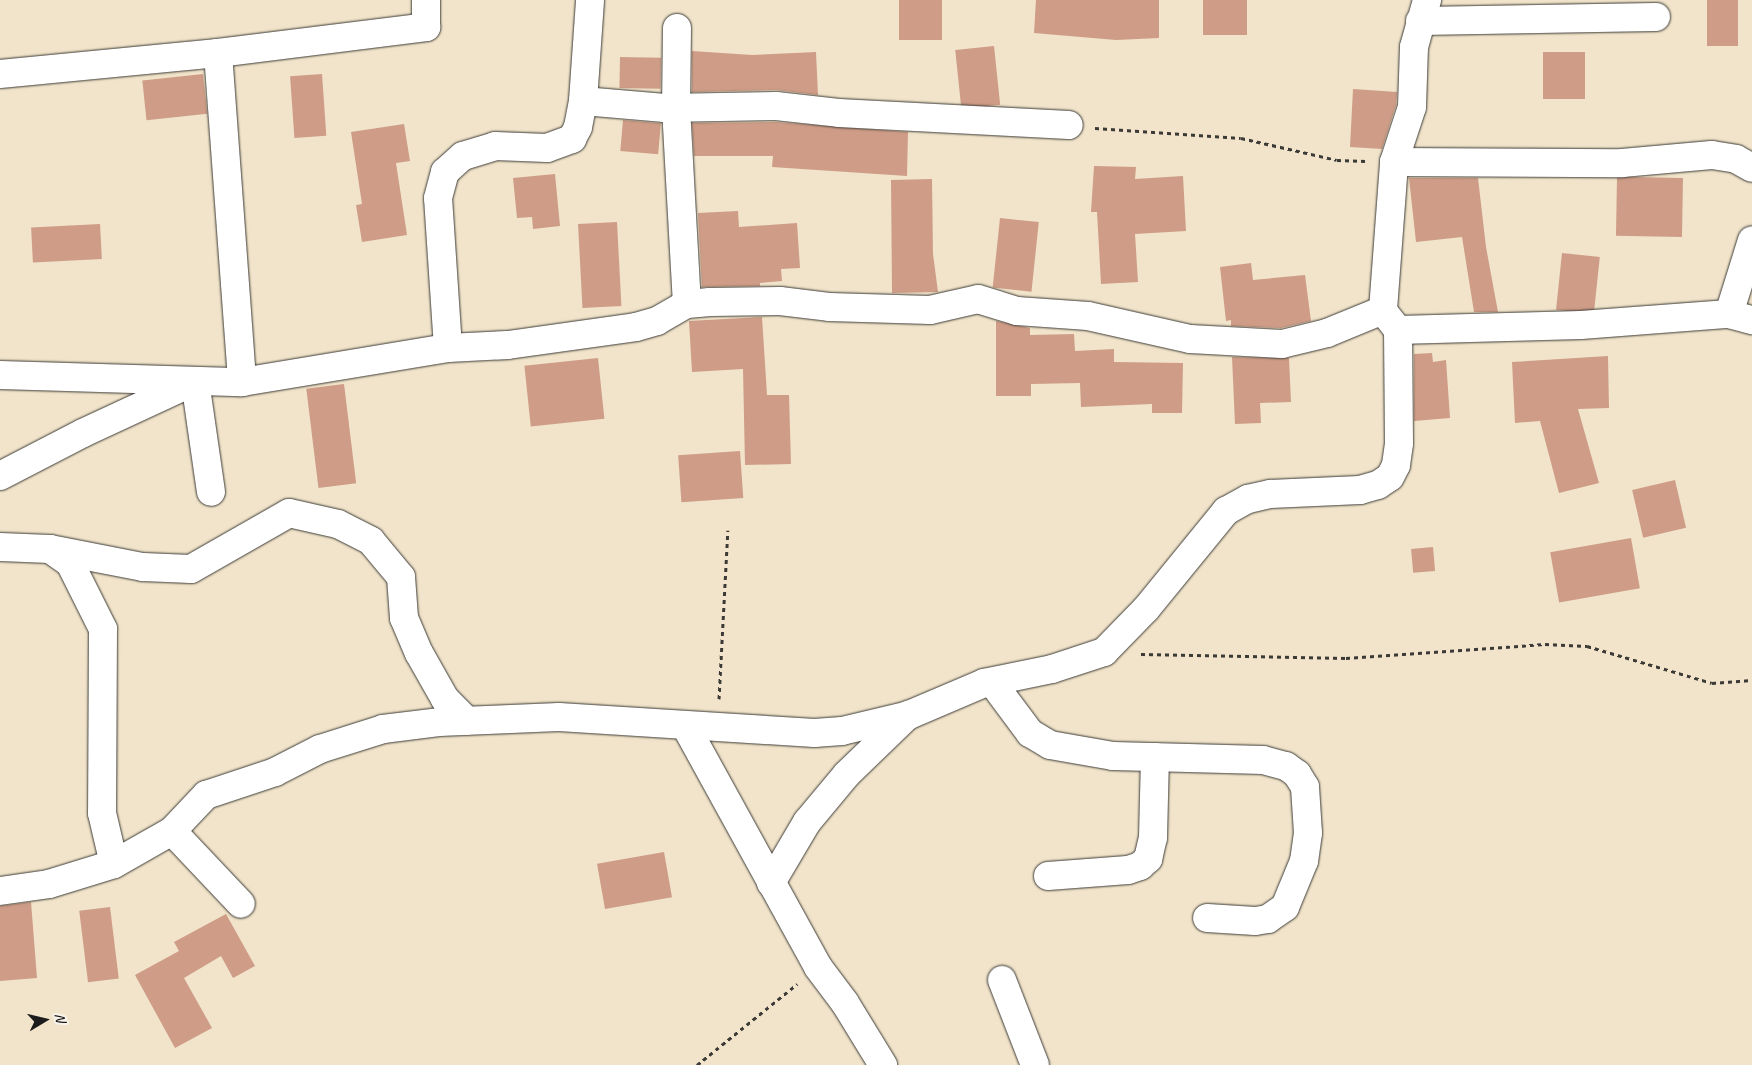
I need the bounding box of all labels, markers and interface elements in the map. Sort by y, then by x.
north arrow [20,995,70,1045]
text: N [51,1012,69,1023]

